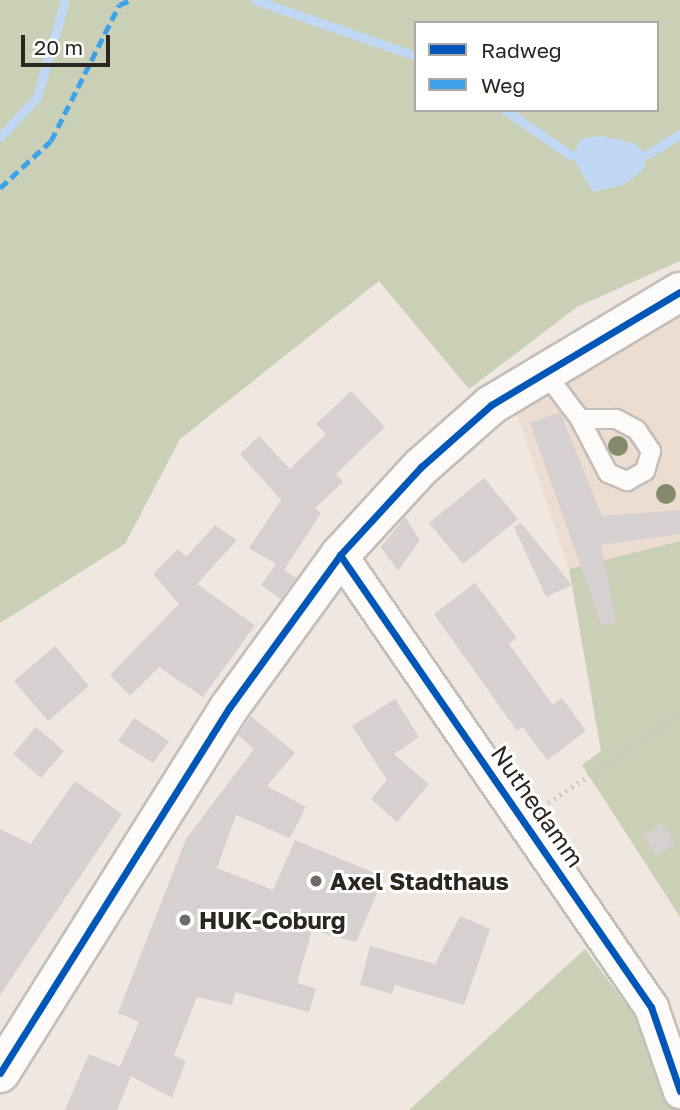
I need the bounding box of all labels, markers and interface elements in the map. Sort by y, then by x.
scale bar [24,21,114,65]
legend [414,21,659,112]
text: 20 m [34,34,83,60]
text: Radweg [481,37,562,63]
text: Weg [481,72,525,98]
street label: Nuthedamm [486,740,590,872]
place label: Axel Stadthaus [330,867,509,895]
marker: Axel Stadthaus [308,873,324,889]
place label: HUK-Coburg [199,906,346,934]
marker: HUK-Coburg [177,912,193,928]

